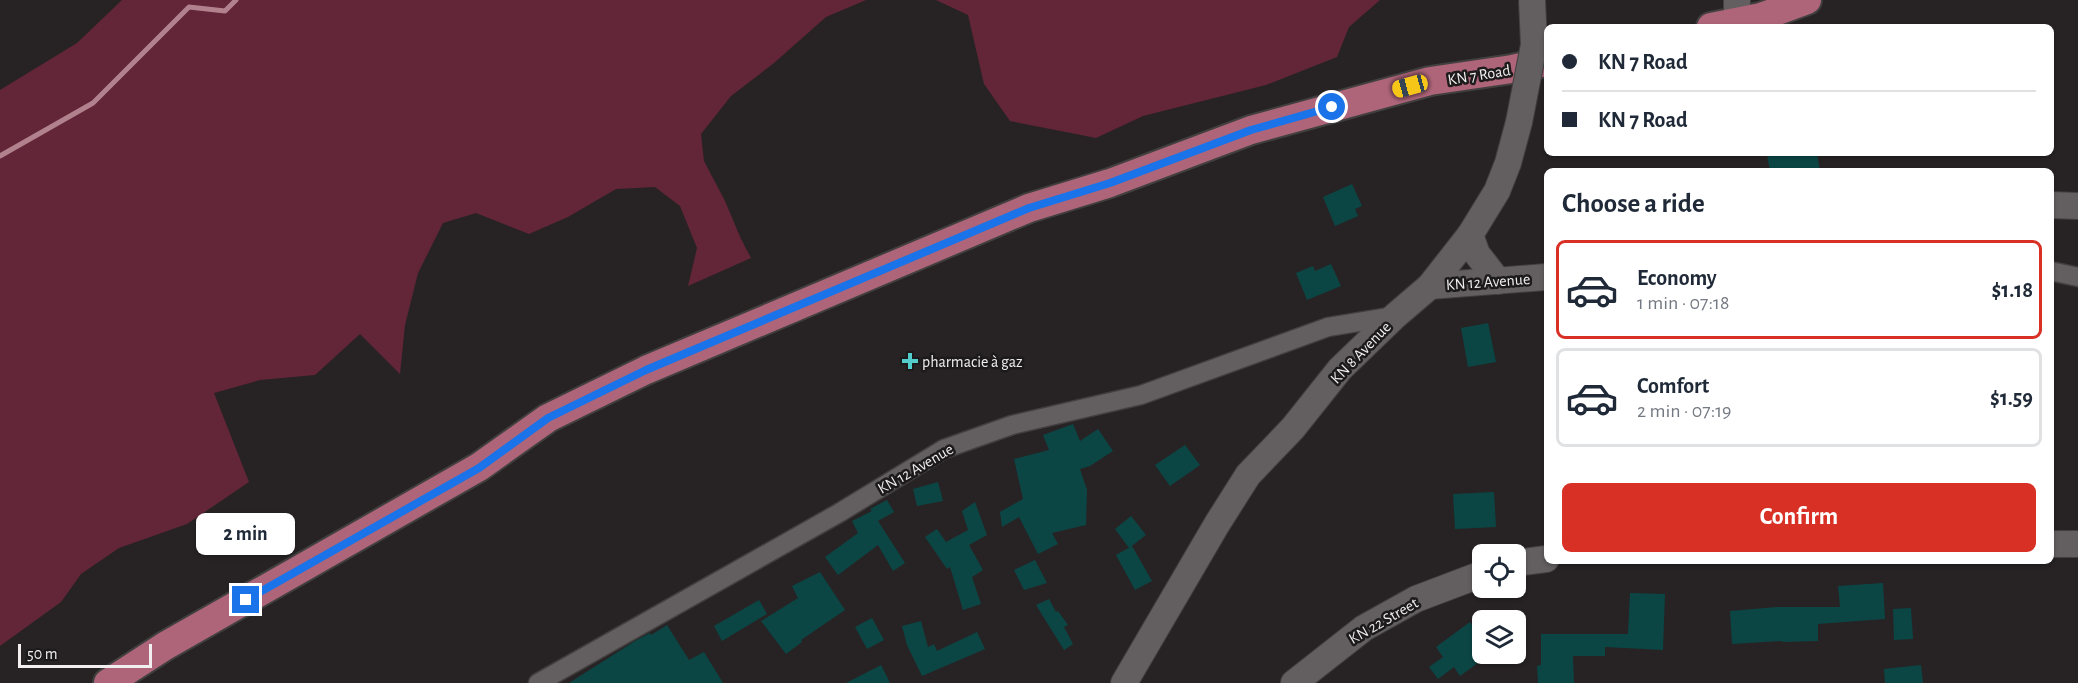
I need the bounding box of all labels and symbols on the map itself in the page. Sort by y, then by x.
street label: KN 7 Road [1447,62,1512,88]
car [1390,73,1430,99]
route start [1318,93,1345,120]
street label: KN 12 Avenue [1445,271,1531,293]
street label: KN 8 Avenue [1327,319,1394,387]
marker: pharmacie à gaz [903,354,917,368]
place label: pharmacie à gaz [922,354,1023,370]
street label: KN 12 Avenue [875,441,956,497]
callout: 2 min [196,513,296,555]
route end [232,586,259,613]
street label: KN 22 Street [1346,595,1421,647]
scale bar [18,641,152,668]

